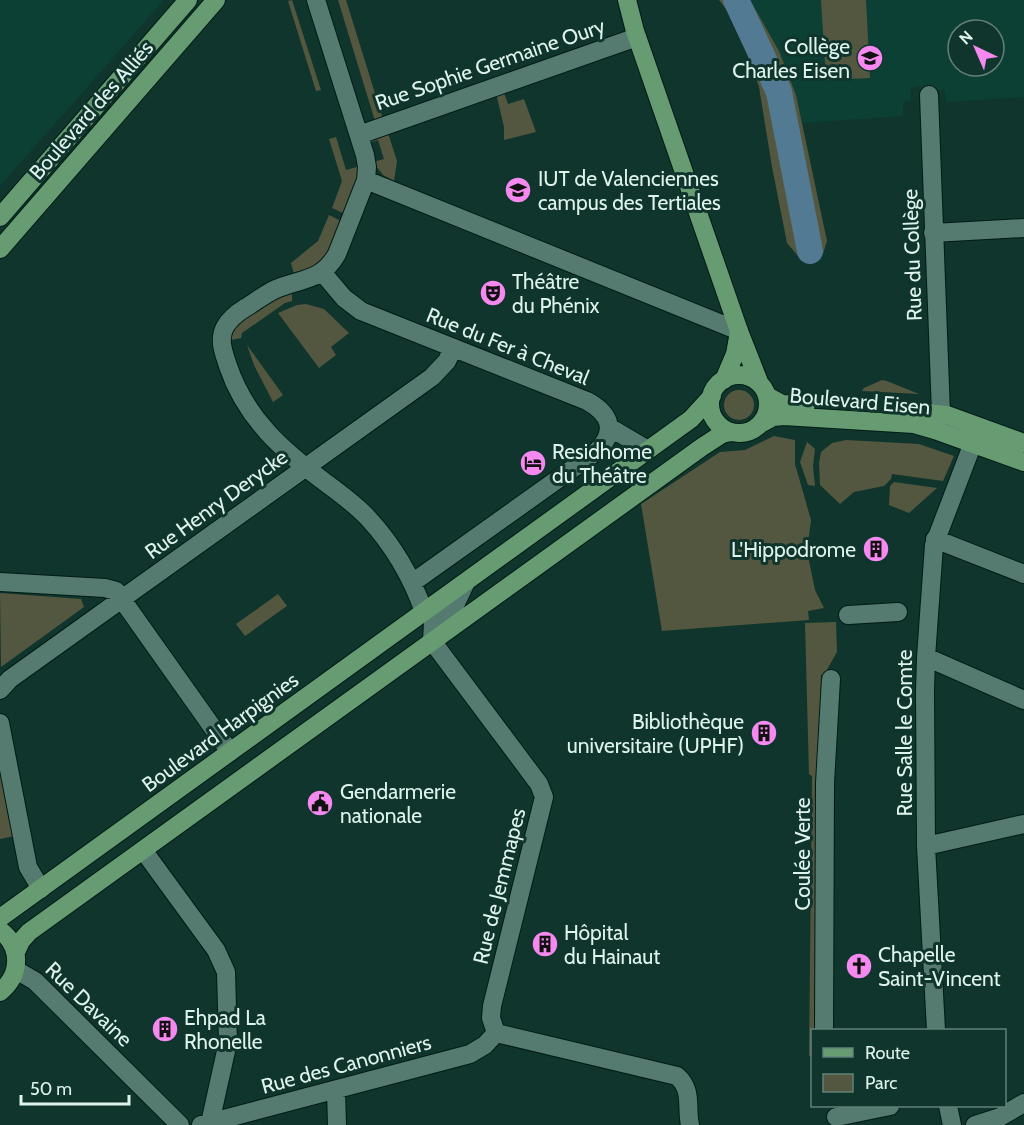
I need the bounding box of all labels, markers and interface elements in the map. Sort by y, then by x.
street label: Rue Sophie Germaine Oury [372,13,609,115]
north arrow [946,18,1006,78]
text: N [955,27,977,48]
place label: Collège Charles Eisen [732,34,850,83]
street label: Boulevard des Alliés [24,35,158,185]
school or university icon: Collège Charles Eisen [855,43,885,73]
place label: IUT de Valenciennes campus des Tertiales [538,166,721,215]
school or university icon: IUT de Valenciennes campus des Tertiales [503,175,533,205]
street label: Rue du Collège [897,188,927,322]
place label: Théâtre du Phénix [512,269,600,318]
theatre icon: Théâtre du Phénix [478,278,508,308]
street label: Rue du Fer à Cheval [423,302,593,390]
street label: Boulevard Eisen [788,382,932,420]
place label: Residhome du Théâtre [552,439,652,488]
street label: Rue Henry Derycke [140,444,292,564]
hotel icon: Residhome du Théâtre [518,448,548,478]
building icon: L'Hippodrome [861,534,891,564]
place label: L'Hippodrome [731,537,856,562]
street label: Rue Salle le Comte [892,649,917,817]
street label: Boulevard Harpignies [137,667,303,797]
place label: Bibliothèque universitaire (UPHF) [567,709,744,758]
building icon: Bibliothèque universitaire (UPHF) [749,718,779,748]
place label: Gendarmerie nationale [340,779,456,828]
public building icon: Gendarmerie nationale [305,788,335,818]
street label: Coulée Verte [790,797,815,910]
street label: Rue de Jemmapes [468,805,531,967]
place label: Hôpital du Hainaut [564,920,660,969]
building icon: Hôpital du Hainaut [530,929,560,959]
place label: Chapelle Saint-Vincent [878,942,1001,991]
church icon: Chapelle Saint-Vincent [844,951,874,981]
street label: Rue Davaine [40,956,138,1052]
place label: Ehpad La Rhonelle [184,1005,266,1054]
building icon: Ehpad La Rhonelle [150,1014,180,1044]
street label: Rue des Canonniers [258,1029,434,1099]
legend [811,1029,1006,1107]
text: Route [865,1042,910,1064]
scale bar [21,1068,129,1106]
text: Parc [865,1072,897,1094]
text: 50 m [30,1078,72,1100]

